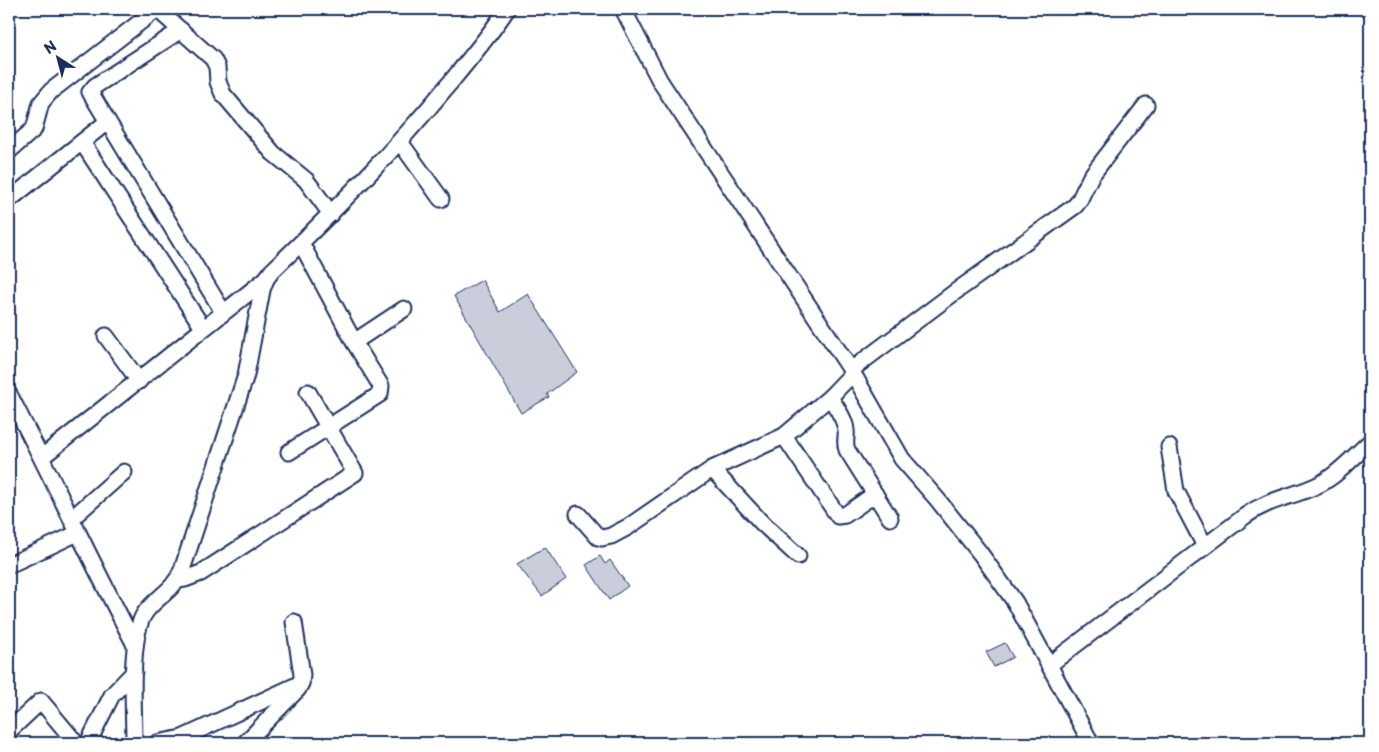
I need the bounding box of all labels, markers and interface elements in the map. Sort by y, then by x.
north arrow [32,32,82,82]
text: N [39,35,61,59]

